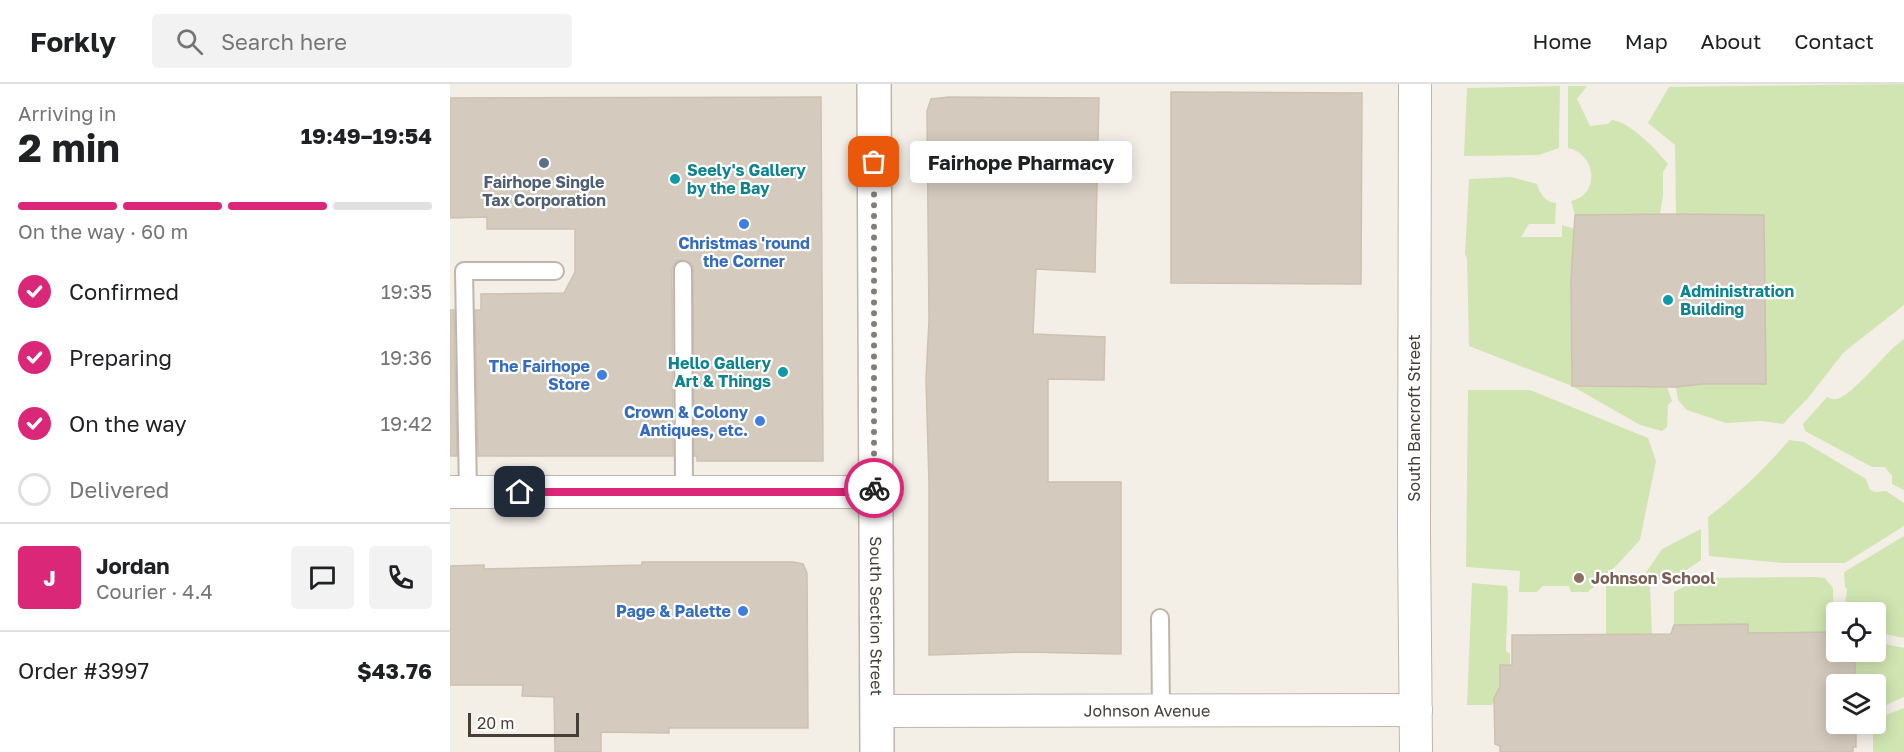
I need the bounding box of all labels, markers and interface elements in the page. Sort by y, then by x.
search box [152,14,572,68]
text: Forkly [30,25,116,58]
icon: search [173,25,206,58]
text: Search here [221,28,347,55]
text: Home [1532,28,1592,54]
text: Map [1625,28,1668,54]
text: About [1701,28,1761,54]
text: Contact [1794,28,1874,54]
text: Arriving in [18,101,116,125]
text: 19:49–19:54 [301,122,432,149]
text: 2 min [18,124,120,171]
pin [848,136,899,187]
callout: Fairhope Pharmacy [910,141,1132,183]
icon: bag [857,145,890,178]
text: Fairhope Pharmacy [928,150,1114,174]
marker: Fairhope Single Tax Corporation [537,156,551,170]
place label: Seely's Gallery by the Bay [687,160,806,198]
place label: Fairhope Single Tax Corporation [482,172,606,210]
marker: Seely's Gallery by the Bay [668,172,682,186]
marker: Christmas 'round the Corner [737,217,751,231]
text: On the way · 60 m [18,219,188,243]
place label: Christmas 'round the Corner [678,233,810,271]
icon: check [18,275,51,308]
text: Confirmed [69,278,179,305]
text: 19:35 [381,279,432,303]
place label: Administration Building [1680,281,1794,319]
marker: Administration Building [1661,293,1675,307]
street label: South Bancroft Street [1404,334,1424,502]
icon: check [18,341,51,374]
text: Preparing [69,344,172,371]
text: 19:36 [380,345,432,369]
place label: Hello Gallery Art & Things [668,353,771,391]
place label: The Fairhope Store [489,356,590,394]
marker: Hello Gallery Art & Things [776,365,790,379]
marker: The Fairhope Store [595,368,609,382]
place label: Crown & Colony Antiques, etc. [624,402,748,440]
icon: check [18,407,51,440]
text: On the way [69,410,187,437]
text: 19:42 [380,411,432,435]
marker: Crown & Colony Antiques, etc. [753,414,767,428]
courier [844,458,904,518]
pin [494,466,545,517]
icon: bike [858,472,891,505]
icon: home [503,475,536,508]
text: Delivered [69,476,169,503]
street label: South Section Street [866,536,887,696]
button: chat [291,546,354,609]
button: phone [369,546,432,609]
text: Jordan [96,552,170,579]
text: J [43,564,56,591]
place label: Johnson School [1591,568,1716,588]
marker: Johnson School [1572,571,1586,585]
text: Courier · 4.4 [96,579,213,603]
place label: Page & Palette [616,601,731,621]
map controls [1826,602,1886,734]
button: locate [1826,602,1886,662]
marker: Page & Palette [736,604,750,618]
text: Order #3997 [18,657,149,684]
text: $43.76 [357,657,432,684]
button: layers [1826,674,1886,734]
street label: Johnson Avenue [1084,700,1210,721]
scale bar [468,710,579,738]
text: 20 m [477,713,514,733]

